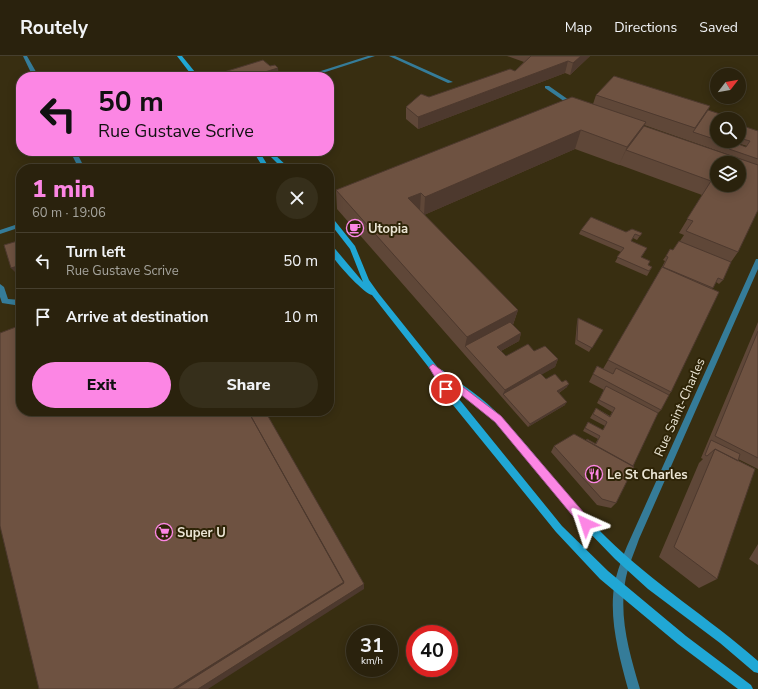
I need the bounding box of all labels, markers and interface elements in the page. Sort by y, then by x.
text: Routely [20,15,88,41]
text: Map [565,18,592,37]
text: Directions [614,18,677,37]
text: Saved [699,18,738,37]
north arrow [710,68,746,104]
map controls [710,68,746,192]
text: 50 m [98,83,164,121]
icon: left [32,88,84,140]
button: search [710,112,746,148]
text: Rue Gustave Scrive [98,119,254,143]
button: layers [710,156,746,192]
text: 1 min [32,173,95,205]
button: close [276,177,318,219]
text: 60 m · 19:06 [32,204,106,222]
cafe icon: Utopia [345,218,365,238]
place label: Utopia [368,220,408,238]
text: Turn left [66,242,125,262]
icon: left [32,250,54,272]
text: 50 m [283,251,318,271]
text: Rue Gustave Scrive [66,262,179,280]
icon: arrive [32,306,54,328]
text: Arrive at destination [66,307,209,327]
text: 10 m [283,307,318,327]
street label: Rue Saint-Charles [650,355,710,460]
button: Exit [32,362,171,408]
button: Share [179,362,318,408]
pin [429,372,463,406]
icon: arrive [435,378,457,400]
restaurant icon: Le St Charles [584,464,604,484]
place label: Le St Charles [607,466,688,484]
position arrow [565,503,607,545]
supermarket icon: Super U [154,522,174,542]
place label: Super U [177,524,226,542]
speed limit sign: 40 [406,625,458,677]
text: 31 [360,632,384,659]
text: km/h [361,654,383,668]

